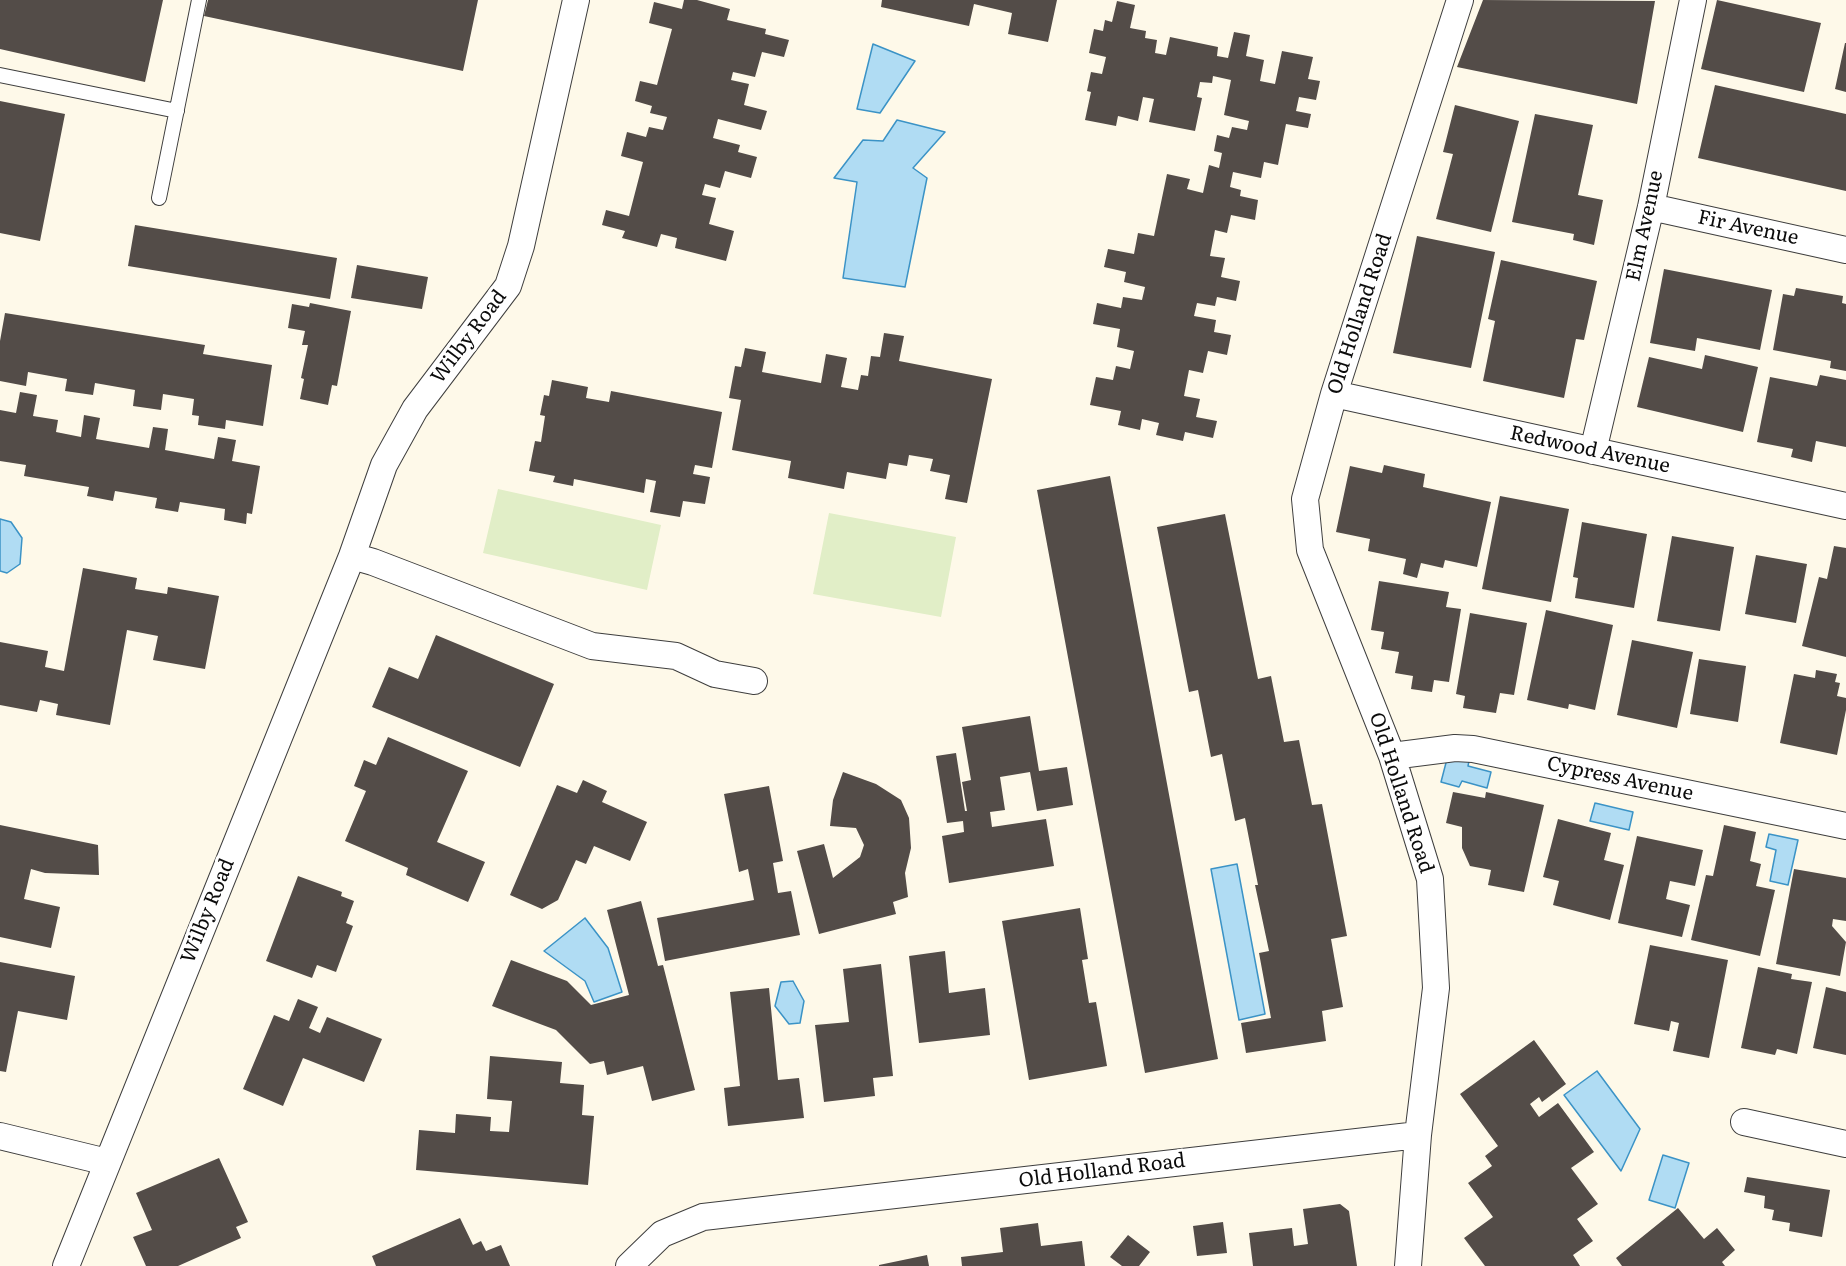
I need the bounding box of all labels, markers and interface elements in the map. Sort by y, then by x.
street label: Elm Avenue [1622,168,1668,284]
street label: Fir Avenue [1695,206,1801,250]
street label: Old Holland Road [1323,231,1397,397]
street label: Wilby Road [426,286,512,388]
street label: Redwood Avenue [1508,421,1672,479]
street label: Old Holland Road [1364,710,1438,876]
street label: Cypress Avenue [1545,752,1695,806]
street label: Wilby Road [176,855,240,967]
street label: Old Holland Road [1017,1149,1187,1193]

